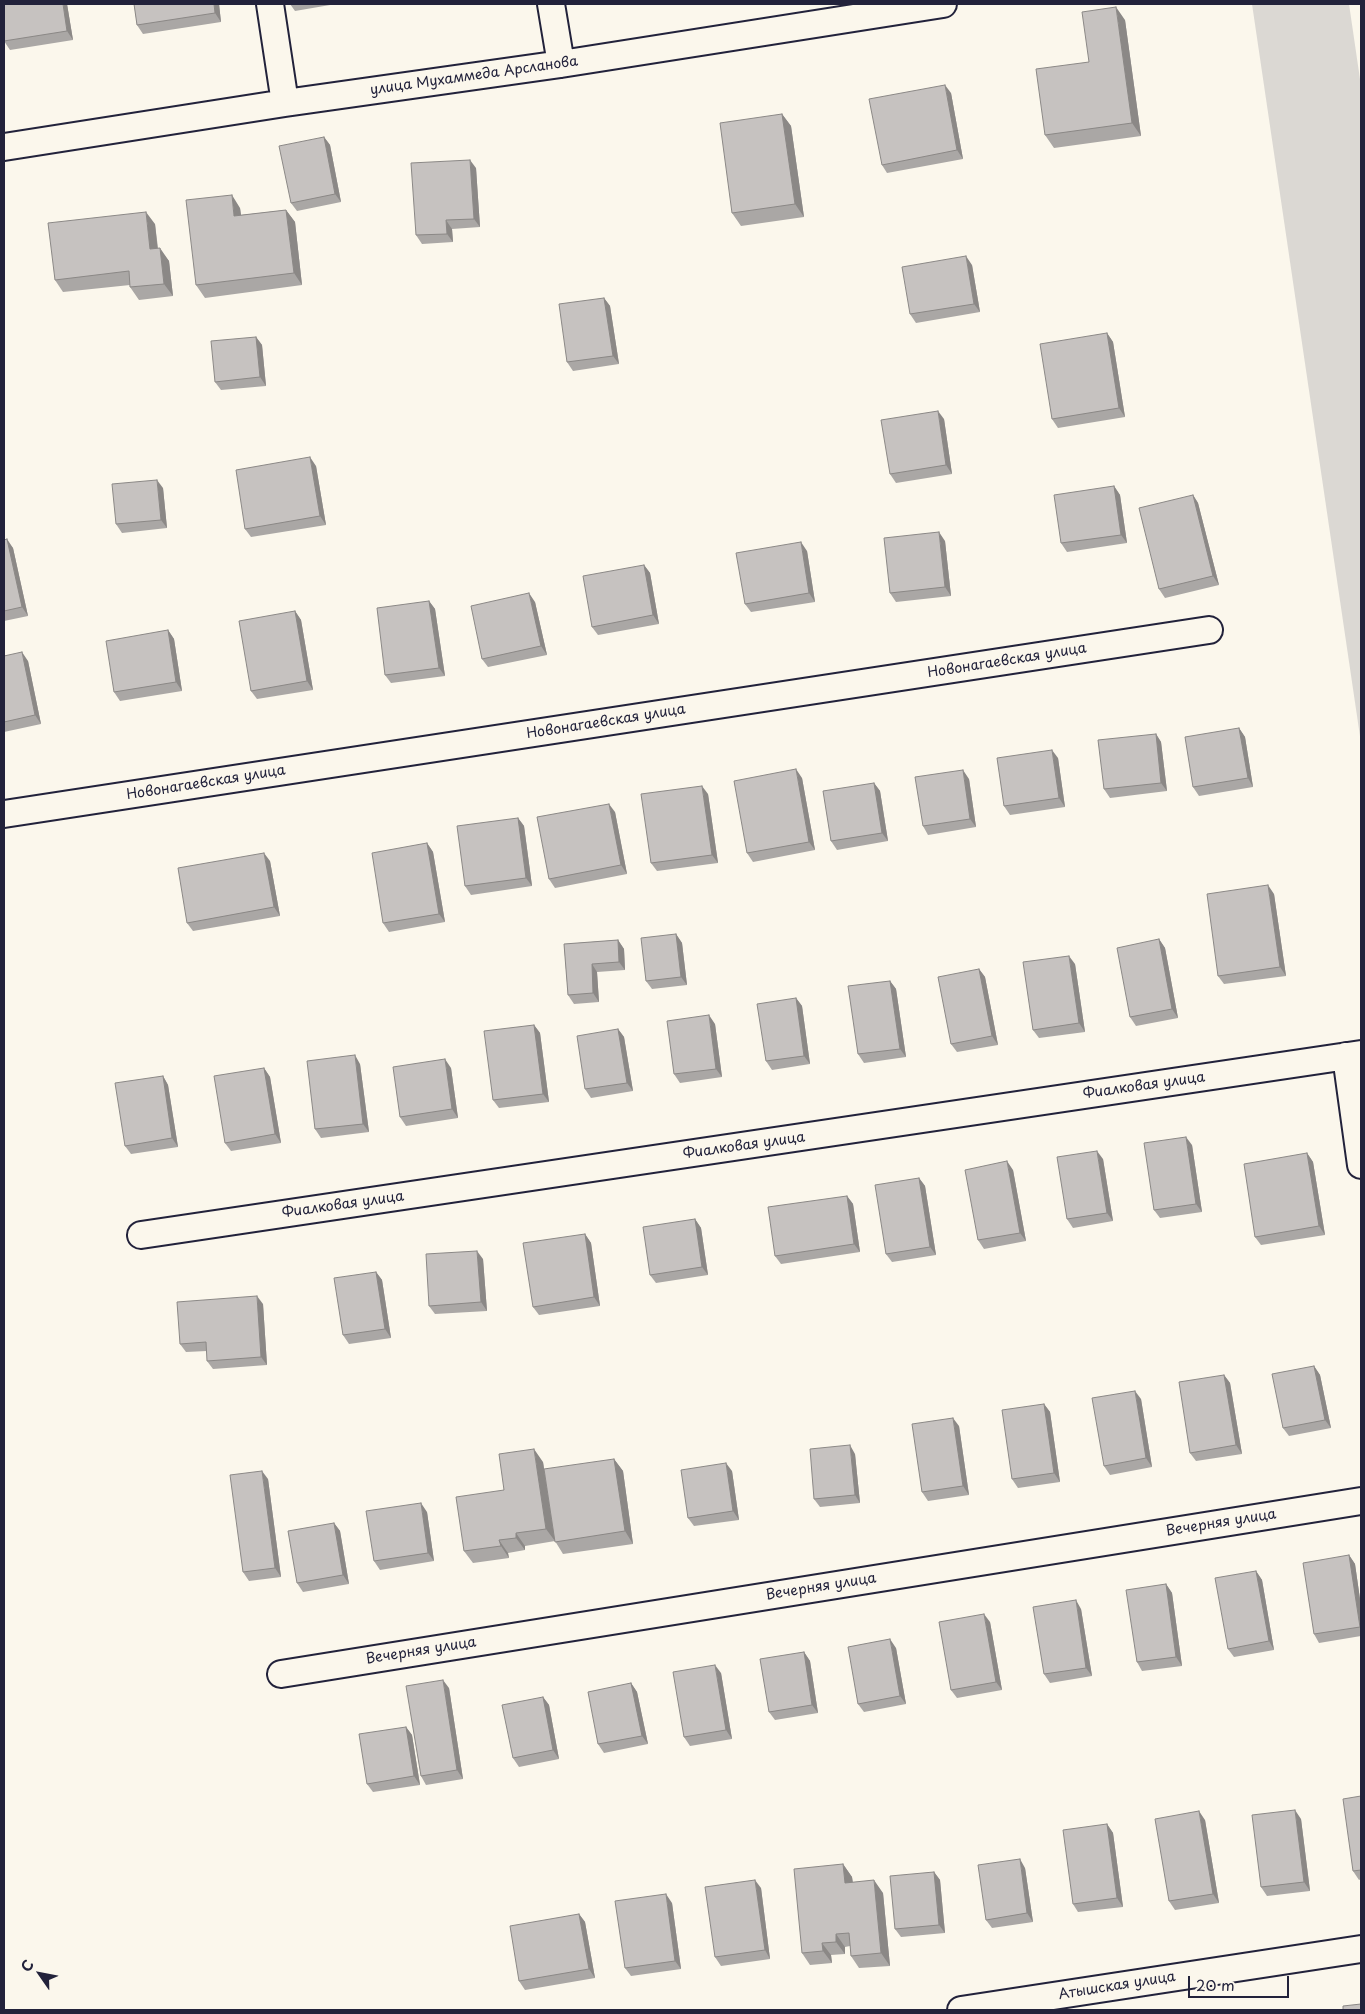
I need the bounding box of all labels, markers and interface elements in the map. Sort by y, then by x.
street label: улица Мухаммеда Арсланова [369,53,579,99]
street label: Новонагаевская улица [926,640,1088,682]
street label: Новонагаевская улица [525,701,687,743]
street label: Новонагаевская улица [125,762,287,804]
street label: Фиалковая улица [1082,1069,1206,1103]
street label: Фиалковая улица [682,1129,806,1163]
street label: Фиалковая улица [281,1188,405,1222]
street label: Вечерняя улица [1165,1506,1277,1540]
street label: Вечерняя улица [765,1570,877,1604]
street label: Вечерняя улица [365,1634,477,1668]
north arrow [15,1949,65,1999]
text: С [15,1955,39,1976]
scale bar [1190,1966,1291,1998]
street label: Атышская улица [1057,1968,1177,2004]
text: 20 m [1196,1973,1235,1996]

